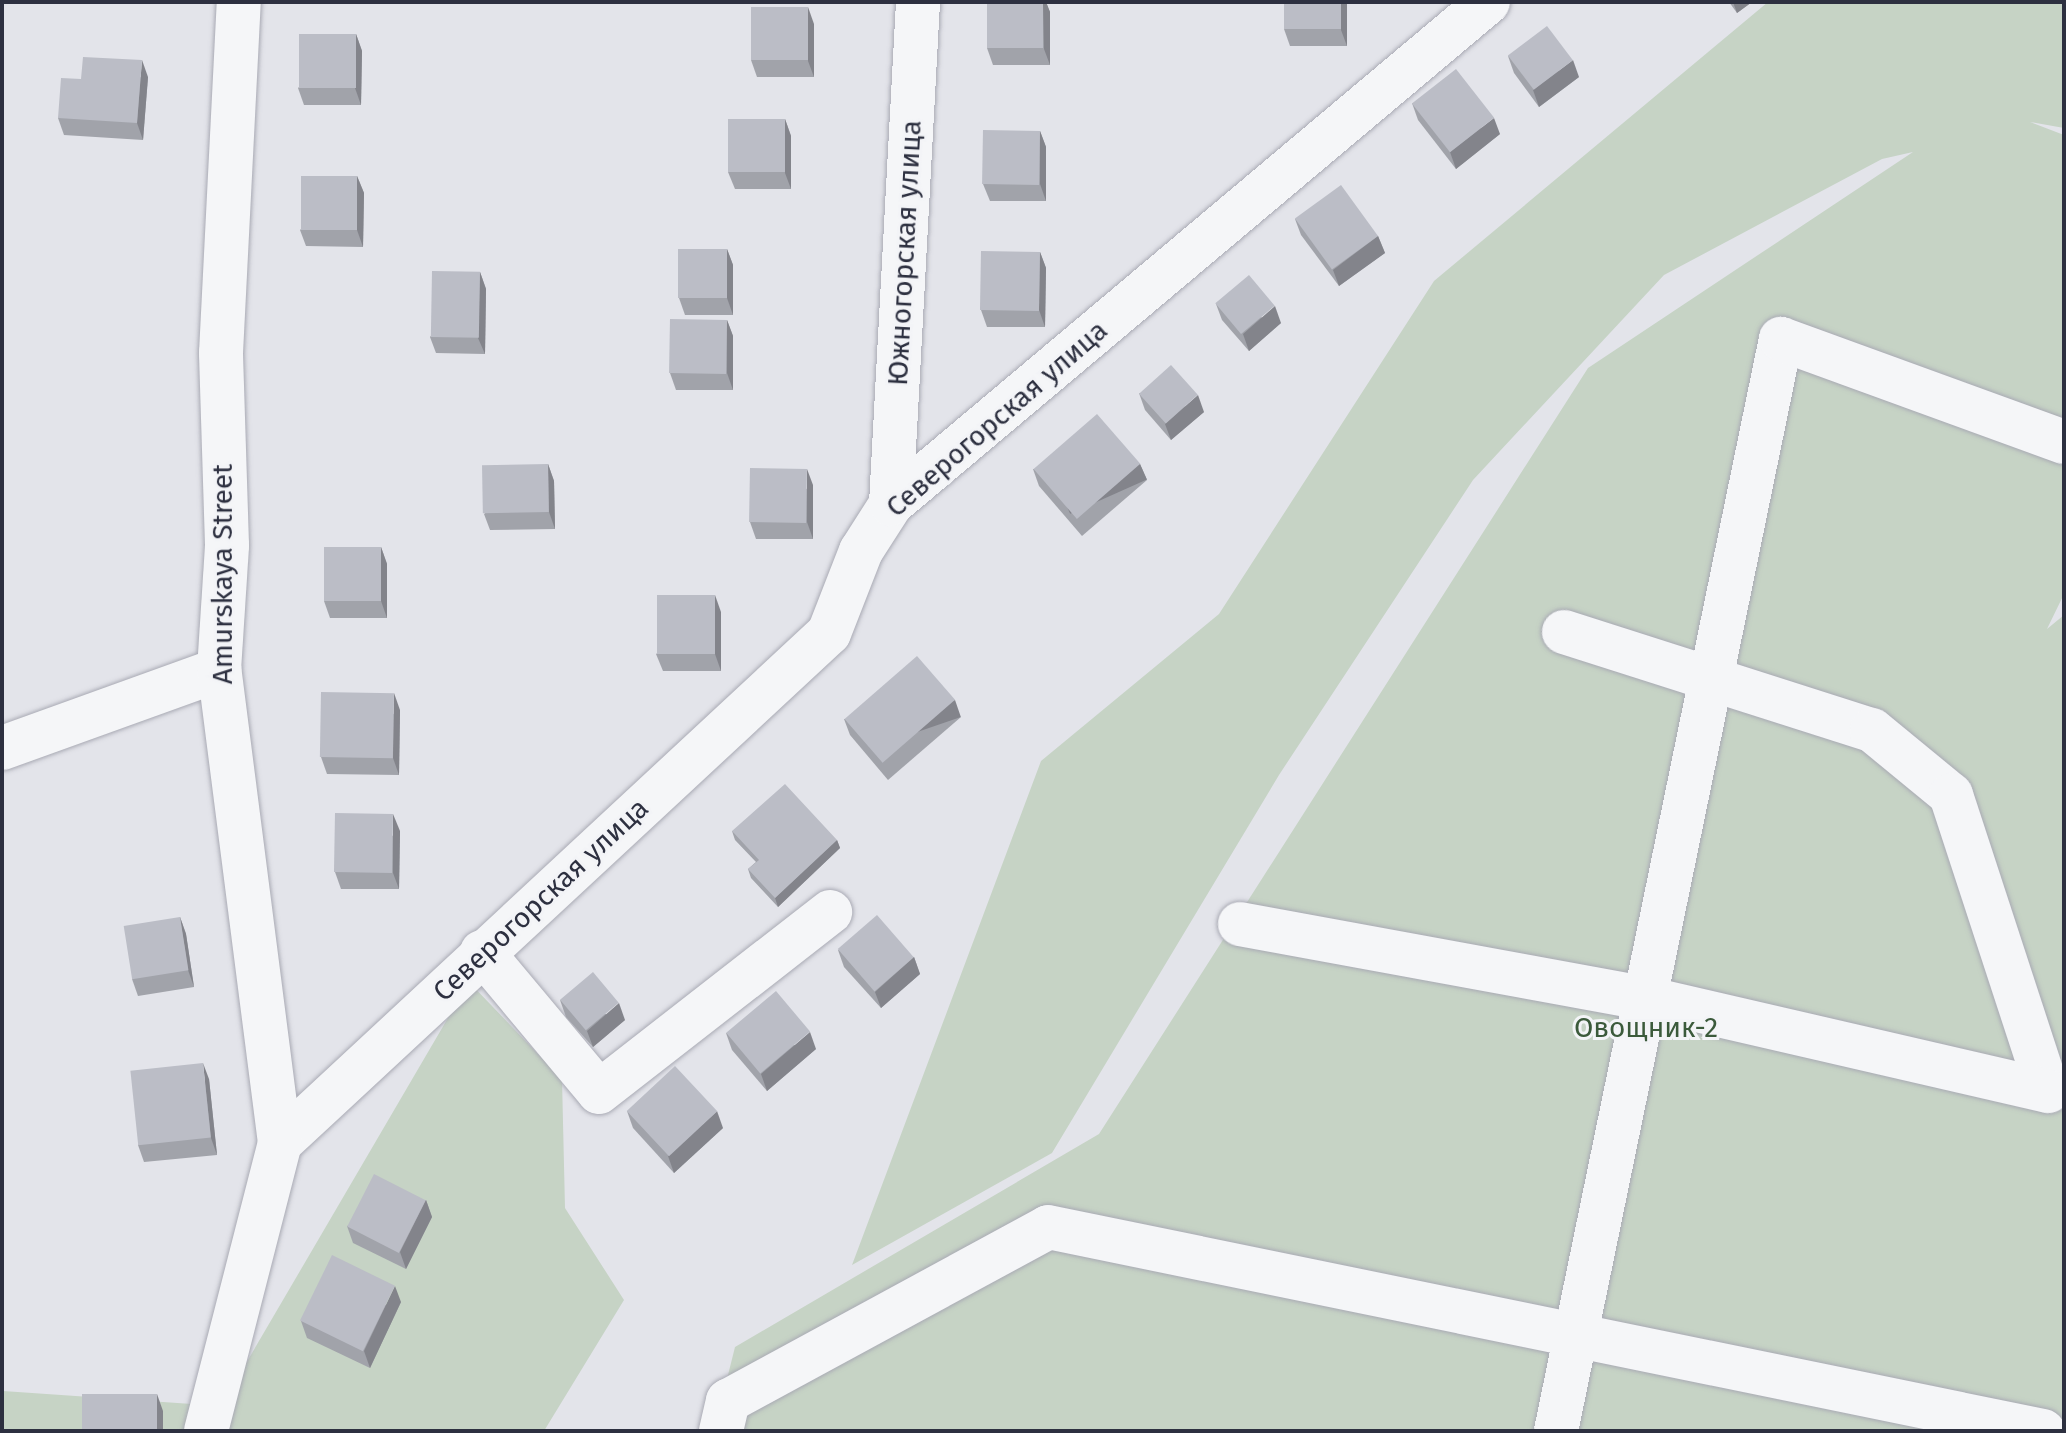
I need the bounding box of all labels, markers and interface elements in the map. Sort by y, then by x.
street label: Южногорская улица [881,119,929,387]
street label: Северогорская улица [879,314,1115,524]
street label: Amurskaya Street [206,464,240,684]
street label: Северогорская улица [426,791,656,1009]
park label: Овощник-2 [1574,1011,1718,1045]

